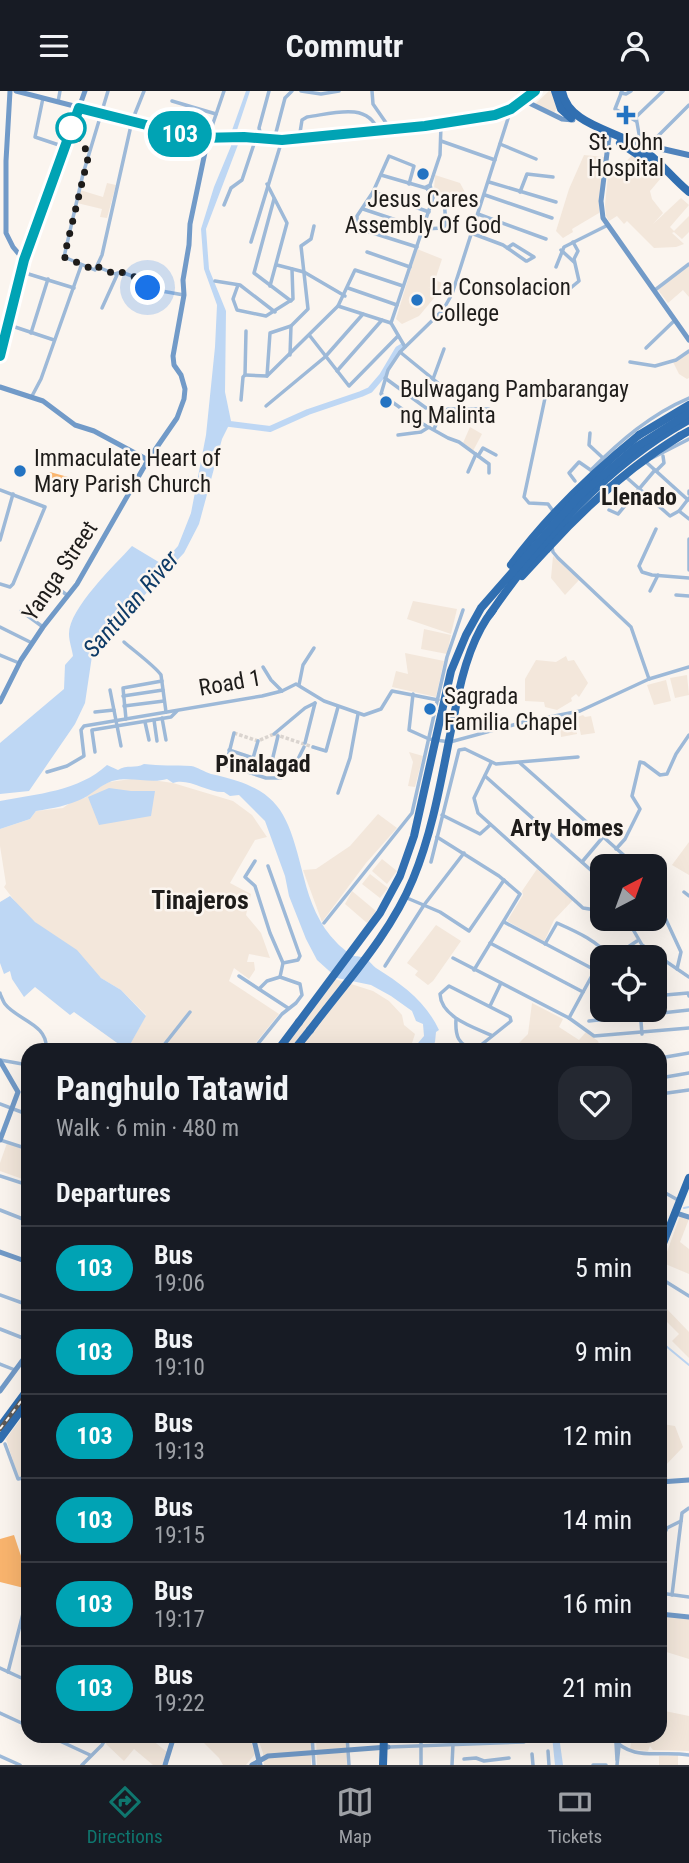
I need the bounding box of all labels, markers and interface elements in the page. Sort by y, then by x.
icon: menu [35,27,73,65]
text: Commutr [286,27,403,65]
icon: person [616,27,654,65]
marker: St. John Hospital [616,105,636,125]
line badge: 103 [140,111,220,157]
unlabelled marker [56,113,86,143]
text: 103 [162,120,198,148]
place label: St. John Hospital [588,129,664,182]
marker: Jesus Cares Assembly Of God [415,166,431,182]
place label: Jesus Cares Assembly Of God [345,186,501,239]
your location [130,270,165,305]
place label: La Consolacion College [431,274,571,327]
marker: La Consolacion College [409,292,425,308]
place label: Bulwagang Pambarangay ng Malinta [400,376,629,429]
marker: Bulwagang Pambarangay ng Malinta [378,394,394,410]
place label: Immaculate Heart of Mary Parish Church [34,445,222,498]
marker: Immaculate Heart of Mary Parish Church [12,463,28,479]
district label: Llenado [601,483,677,511]
street label: Yanga Street [17,516,103,626]
water label: Santulan River [77,545,185,663]
street label: Road 1 [197,664,263,702]
place label: Sagrada Familia Chapel [444,683,578,736]
marker: Sagrada Familia Chapel [422,701,438,717]
district label: Pinalagad [215,750,311,778]
district label: Arty Homes [510,814,624,842]
north arrow [590,854,667,931]
map controls [590,854,667,1022]
district label: Tinajeros [151,885,249,915]
button: locate [590,945,667,1022]
button: heart [558,1066,632,1140]
text: Panghulo Tatawid [56,1069,289,1108]
text: Walk · 6 min · 480 m [56,1115,239,1142]
text: Departures [56,1178,171,1208]
text: Bus [154,1240,193,1270]
text: 5 min [575,1253,632,1283]
text: 103 [76,1254,113,1282]
text: 19:06 [154,1270,205,1297]
text: Bus [154,1324,193,1354]
text: 9 min [575,1337,632,1367]
text: 103 [76,1338,113,1366]
text: 19:10 [154,1354,205,1381]
text: Bus [154,1408,193,1438]
text: 12 min [562,1421,632,1451]
text: 103 [76,1422,113,1450]
text: 19:13 [154,1438,205,1465]
text: Bus [154,1492,193,1522]
text: 14 min [562,1505,632,1535]
text: 103 [76,1506,113,1534]
text: 19:15 [154,1522,205,1549]
text: Bus [154,1576,193,1606]
text: 16 min [562,1589,632,1619]
text: 103 [76,1590,113,1618]
text: 19:17 [154,1606,205,1633]
text: Bus [154,1660,193,1690]
text: 21 min [562,1673,632,1703]
text: 103 [76,1674,113,1702]
text: 19:22 [154,1690,205,1717]
tab: Directions [87,1783,163,1848]
tab: Map [336,1783,374,1848]
tab: Tickets [548,1783,602,1848]

